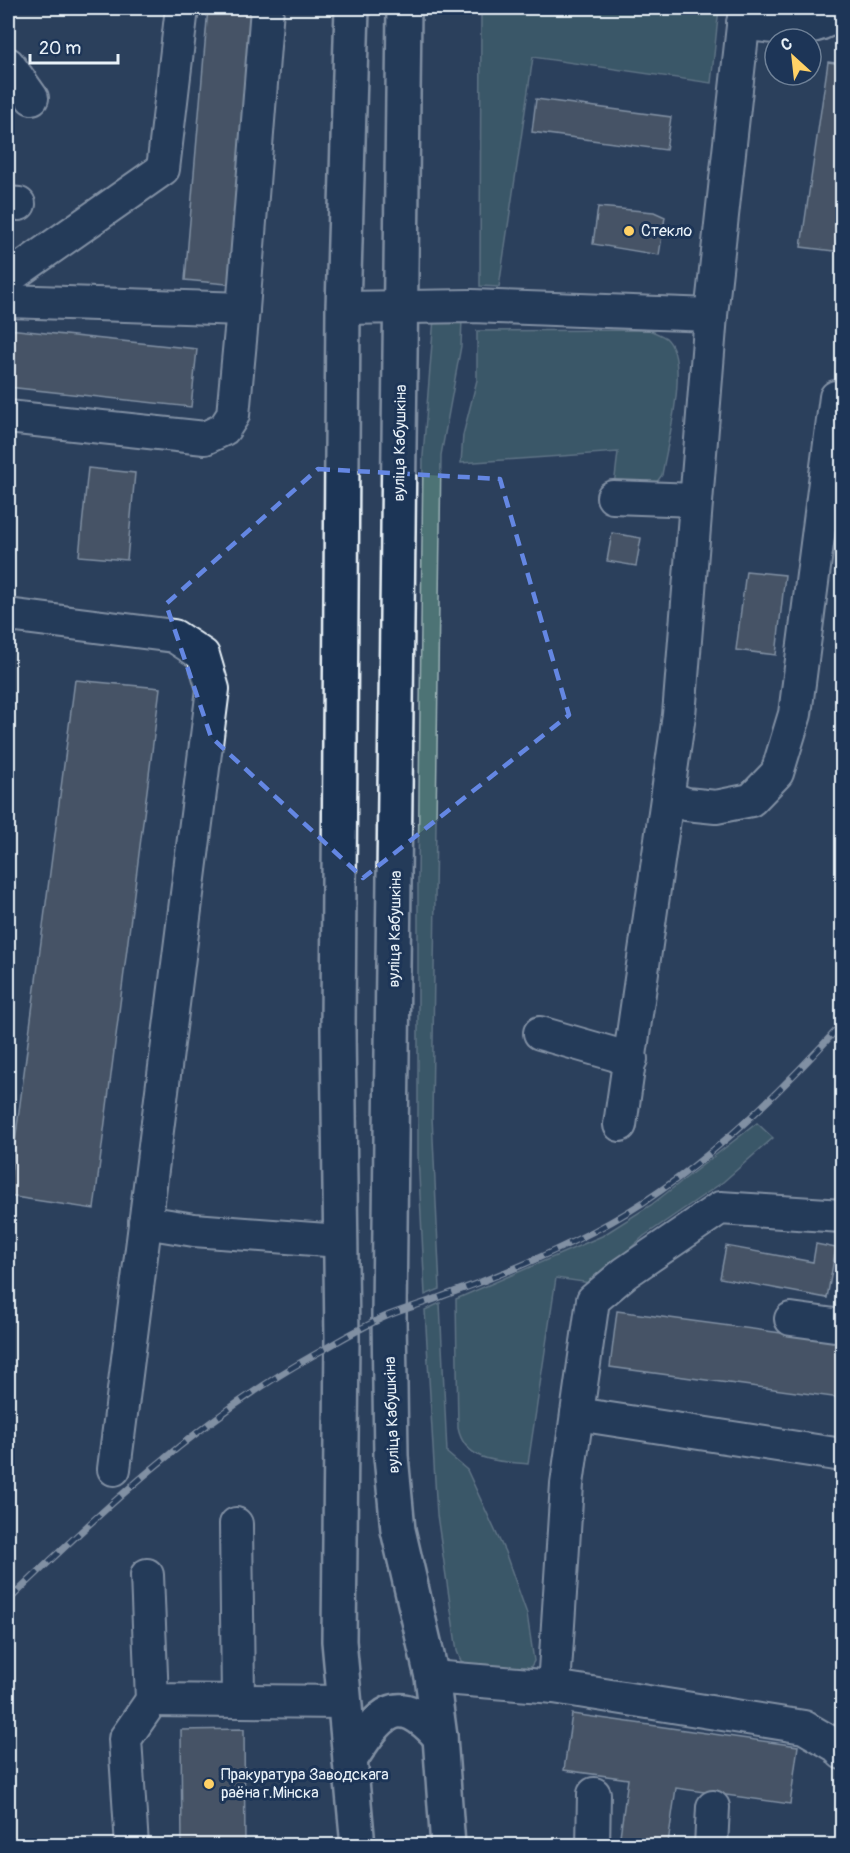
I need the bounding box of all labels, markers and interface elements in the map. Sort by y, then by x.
scale bar [30,27,118,65]
north arrow [763,27,823,87]
text: С [778,33,796,56]
text: 20 m [39,37,81,60]
place label: Стекло [641,221,692,241]
marker: Стекло [622,224,636,238]
street label: вуліца Кабушкіна [389,384,411,502]
street label: вуліца Кабушкіна [384,870,406,988]
street label: вуліца Кабушкіна [380,1356,404,1474]
place label: Пракуратура Заводскага раёна г.Мінска [221,1765,389,1803]
marker: Пракуратура Заводскага раёна г.Мінска [202,1777,216,1791]

